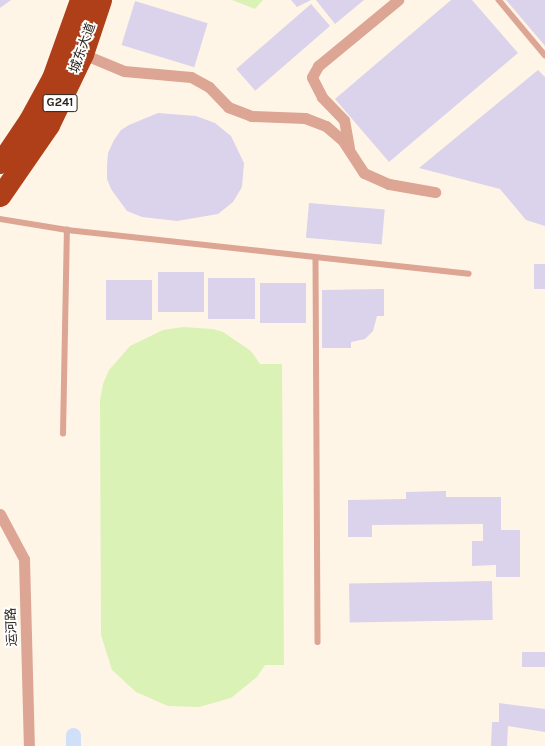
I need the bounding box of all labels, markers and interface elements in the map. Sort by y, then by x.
street label: 城东大道 [67,21,99,75]
road number: G241 [42,93,78,113]
street label: 运河路 [4,607,20,647]

